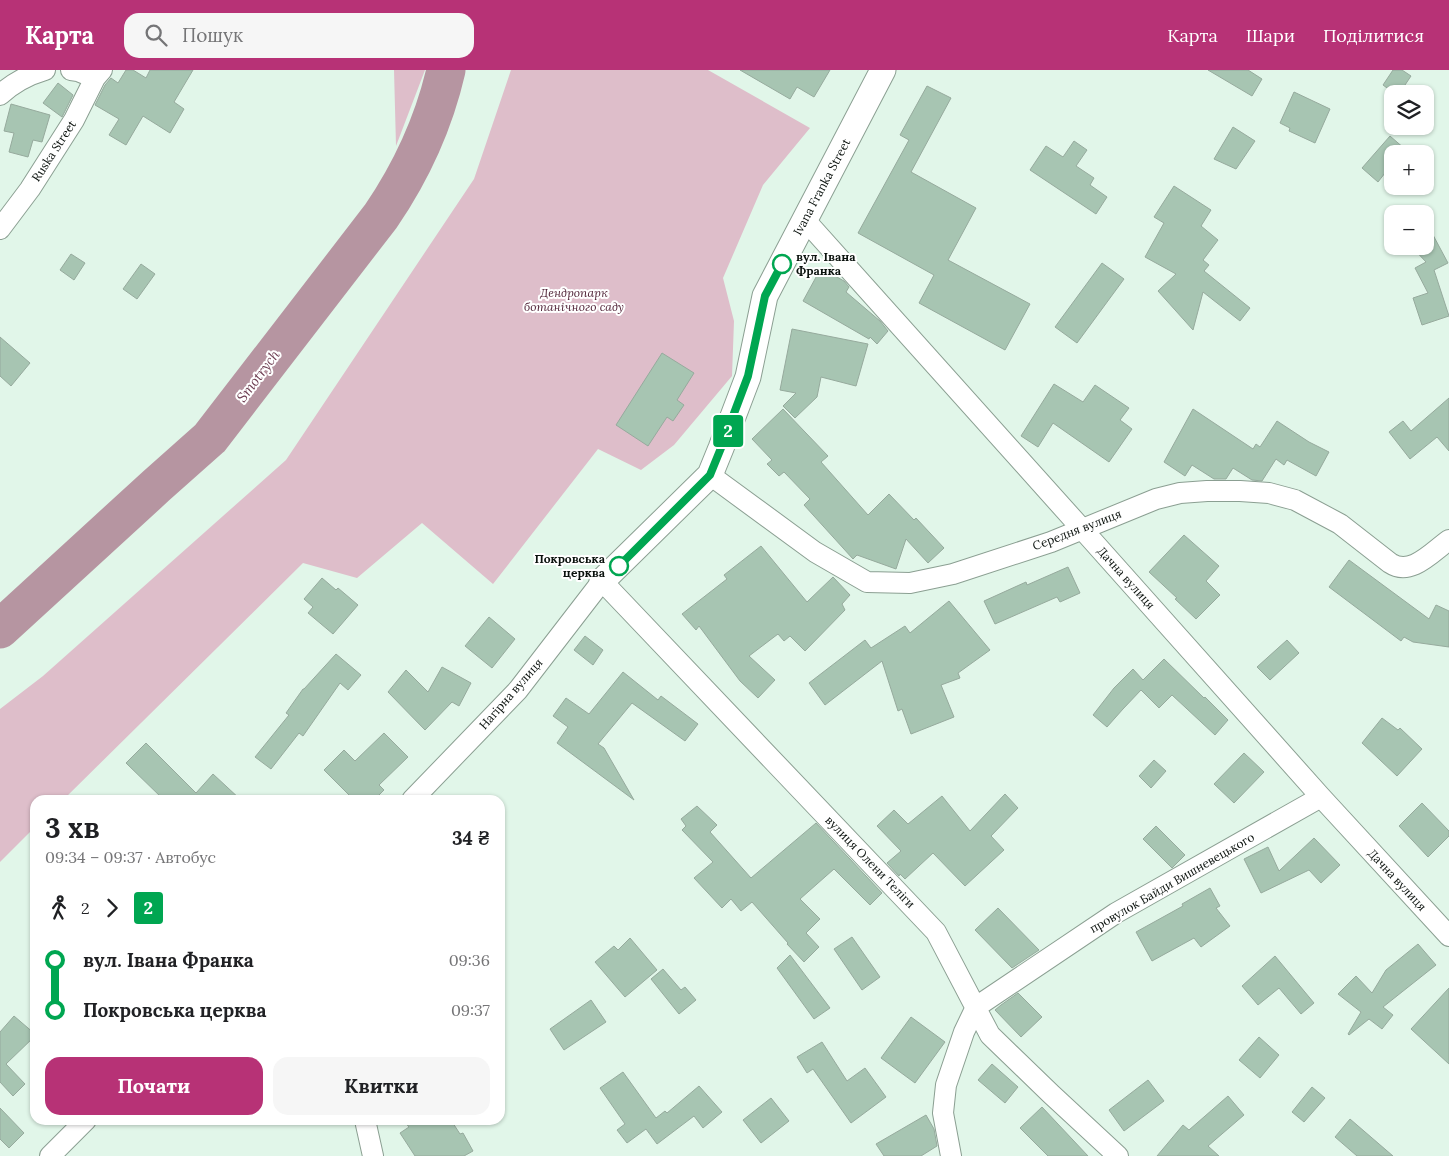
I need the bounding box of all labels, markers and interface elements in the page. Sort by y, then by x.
search box [124,13,474,58]
text: Карта [25,20,94,51]
icon: search [142,21,170,49]
text: Пошук [182,23,243,47]
text: Карта [1167,24,1218,47]
text: Шари [1246,24,1295,47]
text: Поділитися [1323,24,1424,47]
map controls [1384,85,1434,255]
button: layers [1384,85,1434,135]
street label: Ruska Street [28,117,79,184]
street label: Ivana Franka Street [790,135,854,238]
button: + [1384,145,1434,195]
button: − [1384,205,1434,255]
place label: вул. Івана Франка [796,249,856,278]
marker: вул. Івана Франка [772,254,792,274]
park label: Дендропарк ботанічного саду [524,285,624,314]
water label: Smotrych [232,346,284,406]
line badge: 2 [712,415,744,447]
text: 2 [723,419,733,442]
street label: Середня вулиця [1030,506,1123,553]
street label: Дачна вулиця [1094,543,1158,612]
place label: Покровська церква [535,551,606,580]
marker: Покровська церква [609,556,629,576]
street label: Нагірна вулиця [476,655,546,732]
text: 3 хв [45,810,100,846]
street label: вулиця Олени Теліги [822,812,918,911]
text: 34 ₴ [452,826,490,850]
street label: провулок Байди Вишневецького [1087,829,1257,936]
street label: Дачна вулиця [1365,846,1430,914]
text: 09:34 – 09:37 · Автобус [45,847,216,867]
icon: walk [45,894,73,922]
icon: forward [98,894,126,922]
text: 2 [144,896,153,919]
text: 2 [81,898,90,918]
text: вул. Івана Франка [83,948,254,972]
text: 09:36 [449,950,490,970]
text: Покровська церква [83,998,266,1022]
text: 09:37 [451,1000,490,1020]
button: Почати [45,1057,263,1115]
button: Квитки [273,1057,490,1115]

